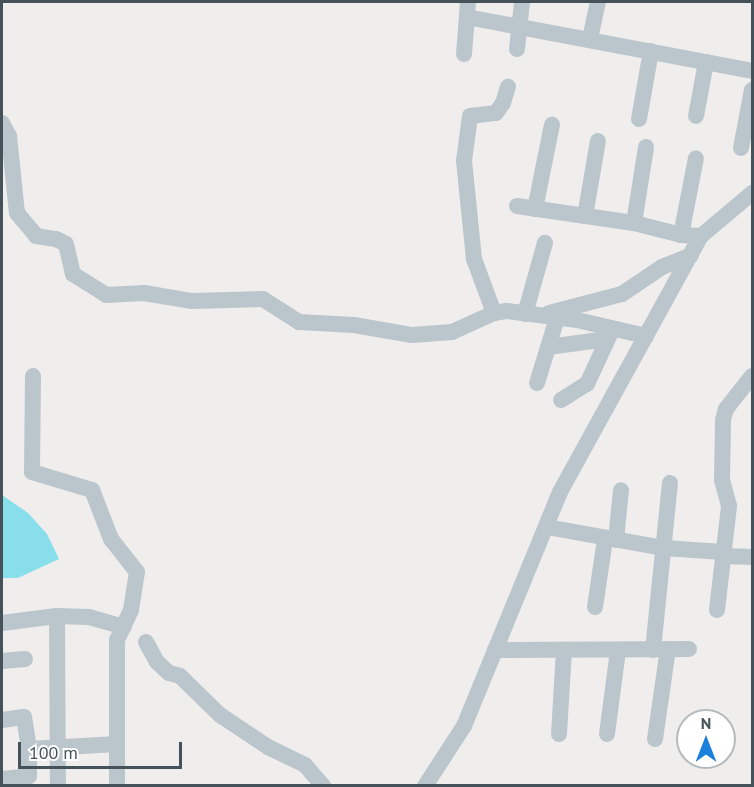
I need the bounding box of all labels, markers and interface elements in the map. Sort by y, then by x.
north arrow [676,709,736,769]
text: N [701,713,711,733]
scale bar [21,730,184,768]
text: 100 m [29,741,78,764]

